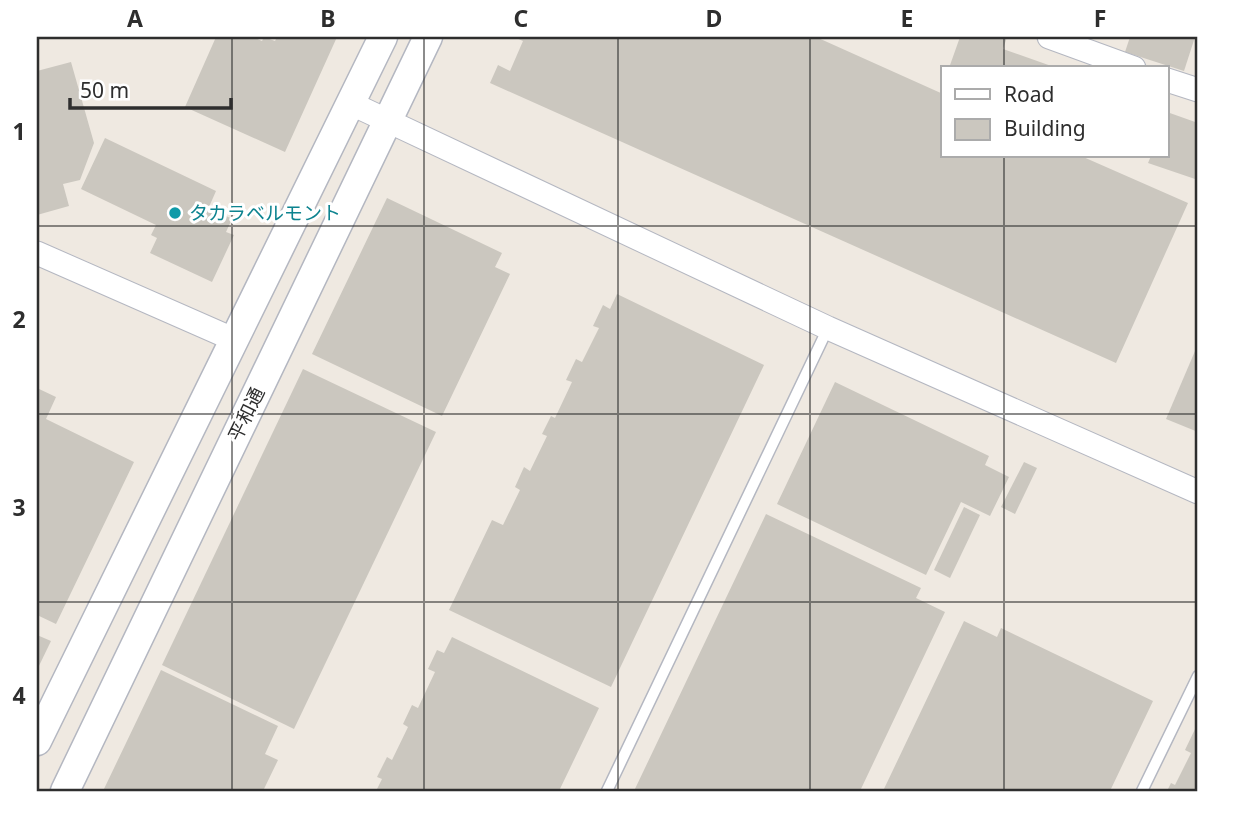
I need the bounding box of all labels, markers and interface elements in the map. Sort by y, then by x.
text: A [127,2,143,34]
text: B [320,2,336,34]
text: C [514,2,529,34]
text: D [706,2,722,34]
text: E [901,2,913,34]
text: F [1094,2,1106,34]
scale bar [70,66,231,110]
legend [941,66,1168,158]
text: 50 m [80,76,129,104]
text: Road [1004,80,1054,108]
text: Building [1004,114,1086,142]
text: 1 [12,115,26,147]
place label: タカラベルモント [189,200,341,226]
marker: タカラベルモント [167,205,183,221]
text: 2 [12,303,26,335]
street label: 平和通 [222,383,270,445]
text: 3 [12,491,26,523]
text: 4 [12,679,26,711]

